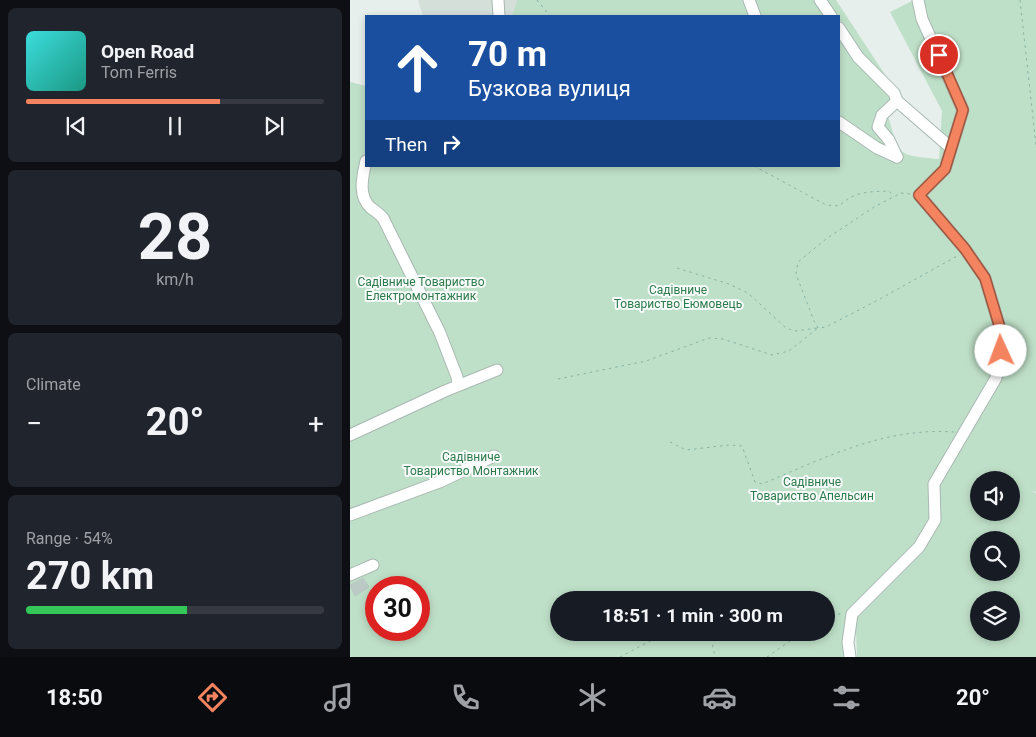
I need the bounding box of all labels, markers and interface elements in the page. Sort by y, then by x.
text: 70 m [468,34,547,75]
pin [918,34,960,76]
icon: ahead [385,35,450,100]
text: Open Road [101,40,194,63]
icon: arrive [925,41,953,69]
text: Tom Ferris [101,63,177,82]
text: Бузкова вулиця [468,76,631,101]
icon: previous [62,112,90,140]
icon: pause [161,112,189,140]
icon: next [260,112,288,140]
icon: right [437,130,465,158]
text: Then [385,133,427,156]
text: 28 [138,199,212,275]
text: km/h [156,270,194,289]
park label: Садівниче Товариство Електромонтажник [357,275,485,303]
park label: Садівниче Товариство Еюмовець [614,283,742,311]
position arrow [974,324,1026,376]
text: Climate [26,375,81,394]
text: 20° [146,400,204,444]
text: − [26,407,42,440]
text: + [308,407,324,440]
park label: Садівниче Товариство Монтажник [403,450,539,478]
map controls [970,471,1020,641]
button: sound [970,471,1020,521]
park label: Садівниче Товариство Апельсин [750,475,874,503]
text: Range · 54% [26,529,113,548]
button: search [970,531,1020,581]
text: 270 km [26,554,154,598]
speed limit sign: 30 [365,576,430,641]
button: layers [970,591,1020,641]
text: 18:51 · 1 min · 300 m [602,604,783,627]
icon: directions [195,680,230,715]
icon: music [321,680,356,715]
icon: phone [448,680,483,715]
icon: climate [575,680,610,715]
icon: car [702,680,737,715]
icon: filters [829,680,864,715]
text: 18:50 [46,685,103,710]
text: 20° [956,685,990,710]

